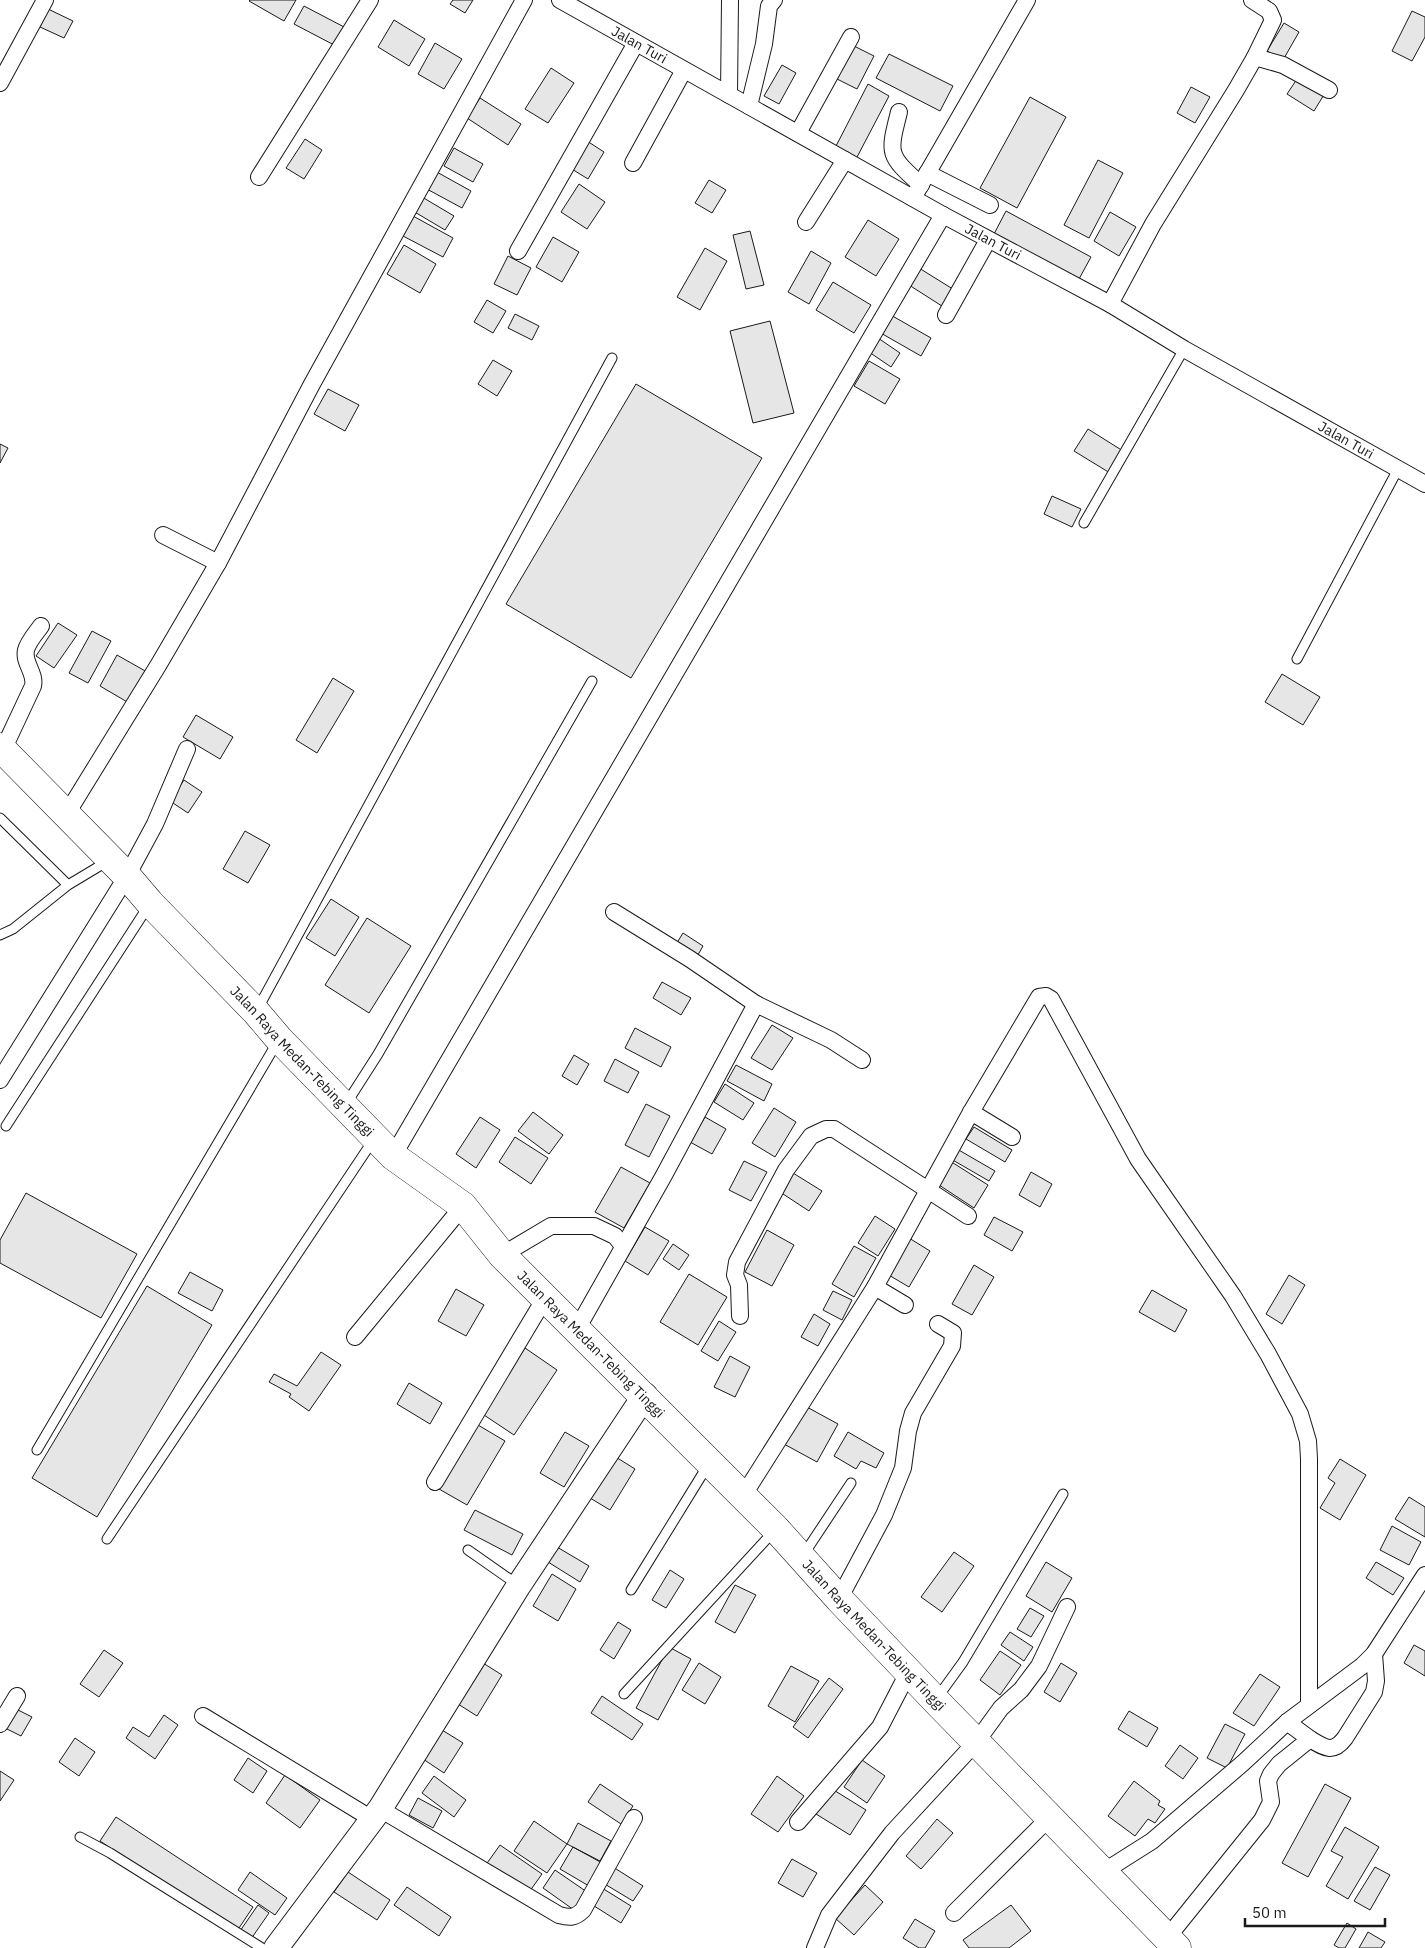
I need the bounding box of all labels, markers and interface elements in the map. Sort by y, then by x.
street label: Jalan Turi [608,22,670,67]
street label: Jalan Turi [962,219,1024,264]
street label: Jalan Turi [1315,417,1377,463]
street label: Jalan Raya Medan-Tebing Tinggi [226,982,378,1140]
street label: Jalan Raya Medan-Tebing Tinggi [514,1267,669,1422]
street label: Jalan Raya Medan-Tebing Tinggi [799,1556,950,1715]
scale bar [1245,1896,1385,1928]
text: 50 m [1252,1903,1287,1922]

